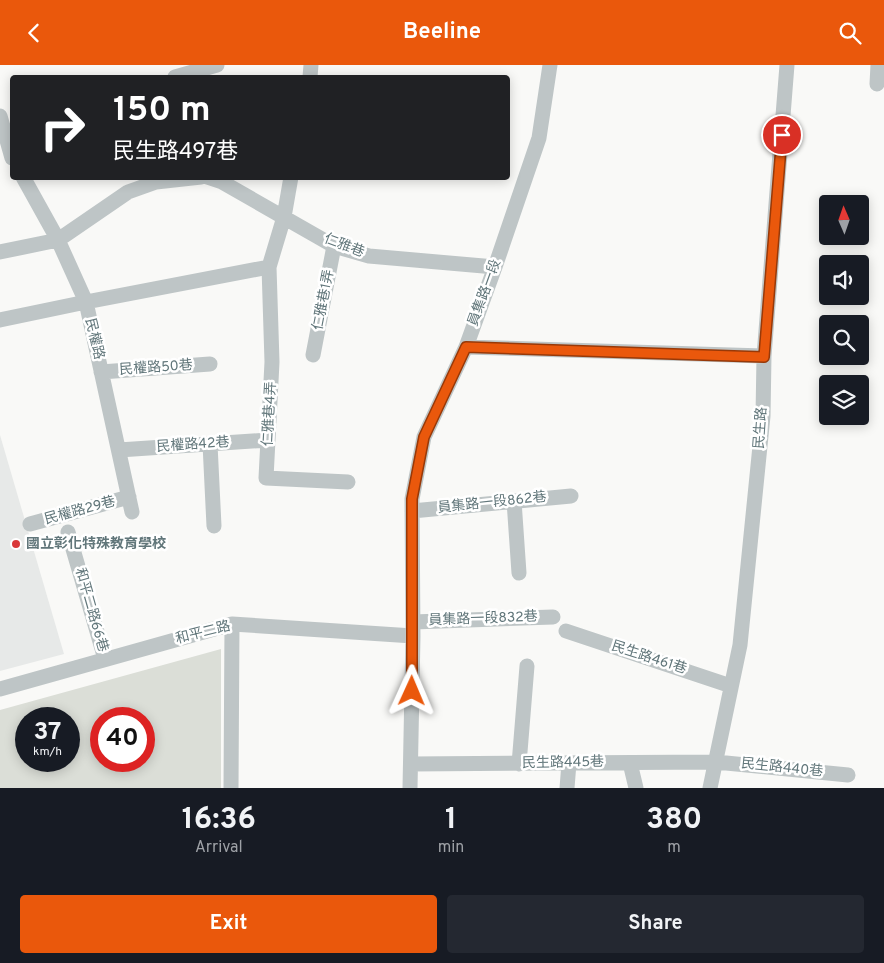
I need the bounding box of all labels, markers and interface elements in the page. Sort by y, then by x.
icon: back [20,19,48,47]
text: Beeline [403,19,481,46]
icon: search [836,19,864,47]
text: 150 m [113,89,211,133]
icon: right [30,95,95,160]
pin [761,114,803,156]
icon: arrive [768,121,796,149]
text: 民生路497巷 [113,139,238,166]
north arrow [819,195,869,245]
map controls [819,195,869,425]
street label: 仁雅巷 [321,231,367,261]
button: sound [819,255,869,305]
street label: 員集路一段 [465,257,505,329]
street label: 仁雅巷1弄 [310,268,338,332]
button: search [819,315,869,365]
street label: 民權路 [81,317,107,361]
street label: 民權路50巷 [119,357,193,379]
button: layers [819,375,869,425]
street label: 仁雅巷4弄 [260,381,280,447]
street label: 民生路 [751,406,771,450]
street label: 民權路42巷 [156,434,230,456]
street label: 員集路一段862巷 [437,489,547,517]
street label: 民權路29巷 [43,493,117,529]
place label: 國立彰化特殊教育學校 [26,535,166,553]
marker: 國立彰化特殊教育學校 [10,538,22,550]
street label: 和平二路66巷 [71,566,111,654]
street label: 員集路一段832巷 [428,609,538,629]
street label: 和平二路 [174,618,232,648]
street label: 民生路461巷 [609,638,689,678]
position arrow [385,664,437,716]
speed limit sign: 40 [90,707,155,772]
text: 37 [33,717,62,749]
text: km/h [33,744,62,760]
street label: 民生路445巷 [522,754,604,772]
street label: 民生路440巷 [740,755,824,781]
text: 16:36 [182,802,256,839]
text: 1 [445,802,457,839]
text: 380 [646,802,702,839]
text: Arrival [195,838,243,858]
text: min [438,838,464,858]
text: m [667,838,681,858]
button: Exit [20,895,437,953]
button: Share [447,895,864,953]

